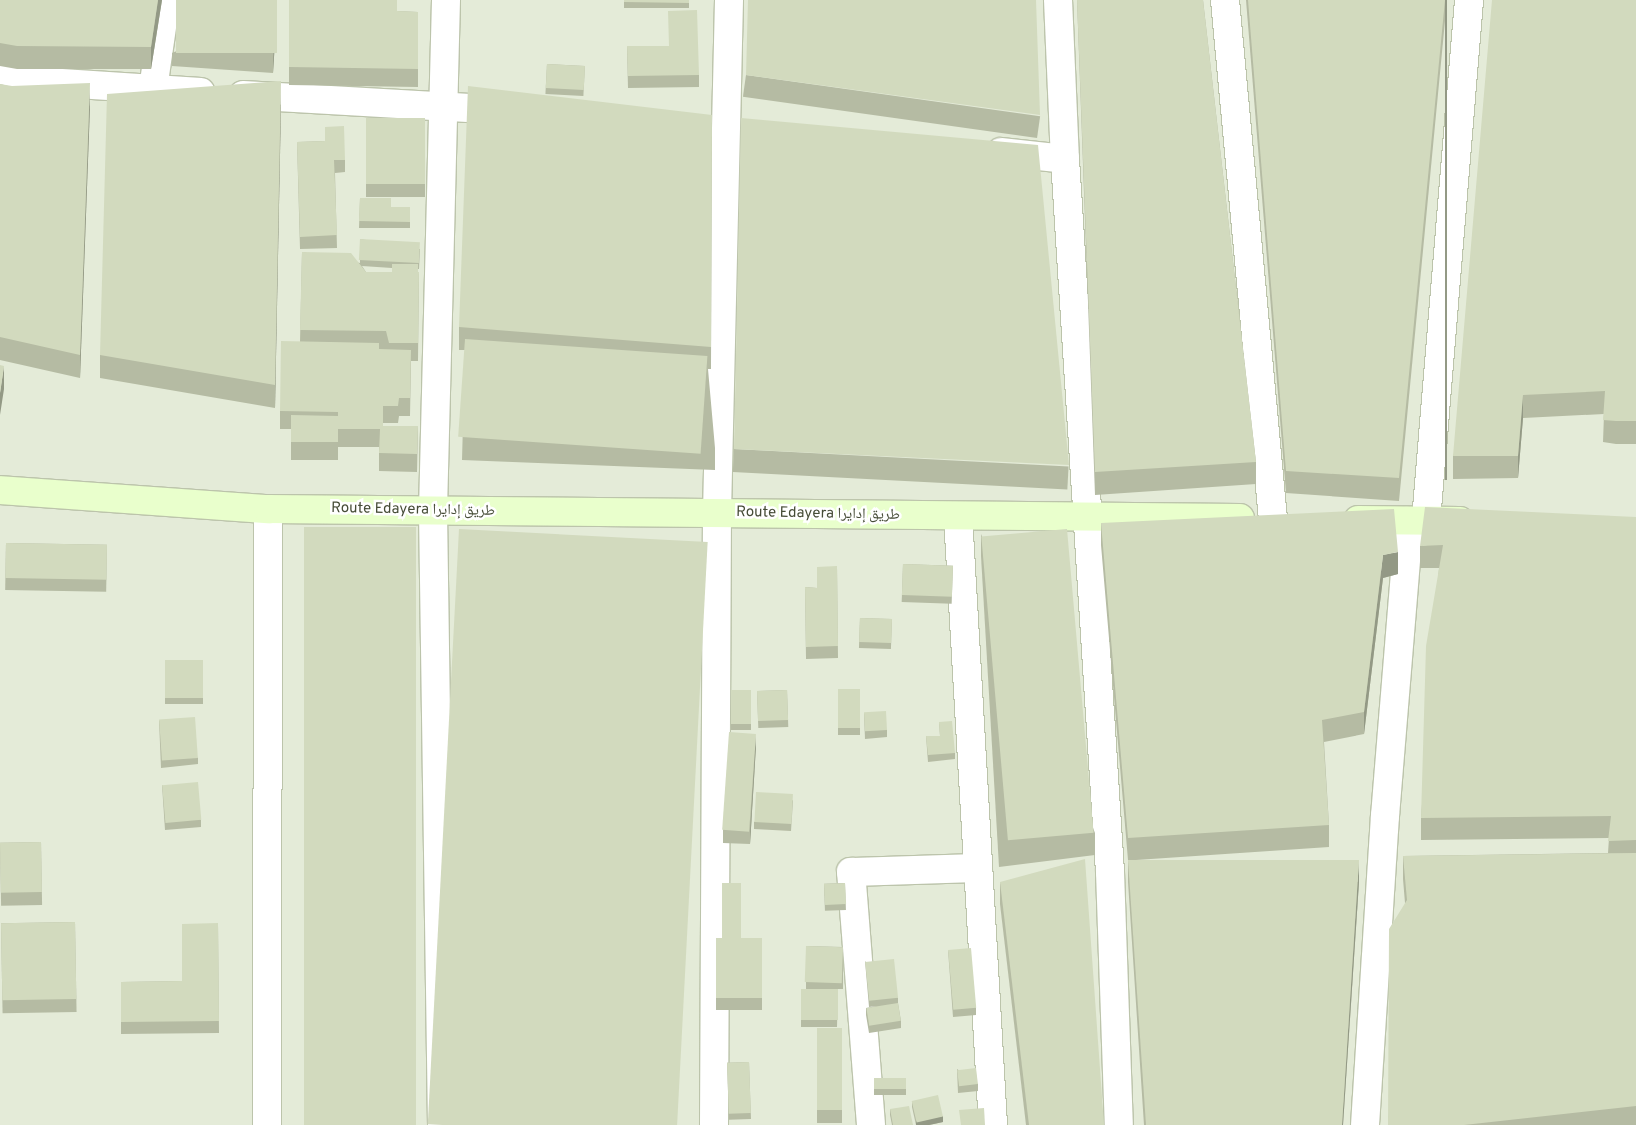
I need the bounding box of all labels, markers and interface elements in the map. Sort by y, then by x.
street label: Route Edayera طريق إدايرا [331,500,495,520]
street label: Route Edayera طريق إدايرا [736,504,900,524]

